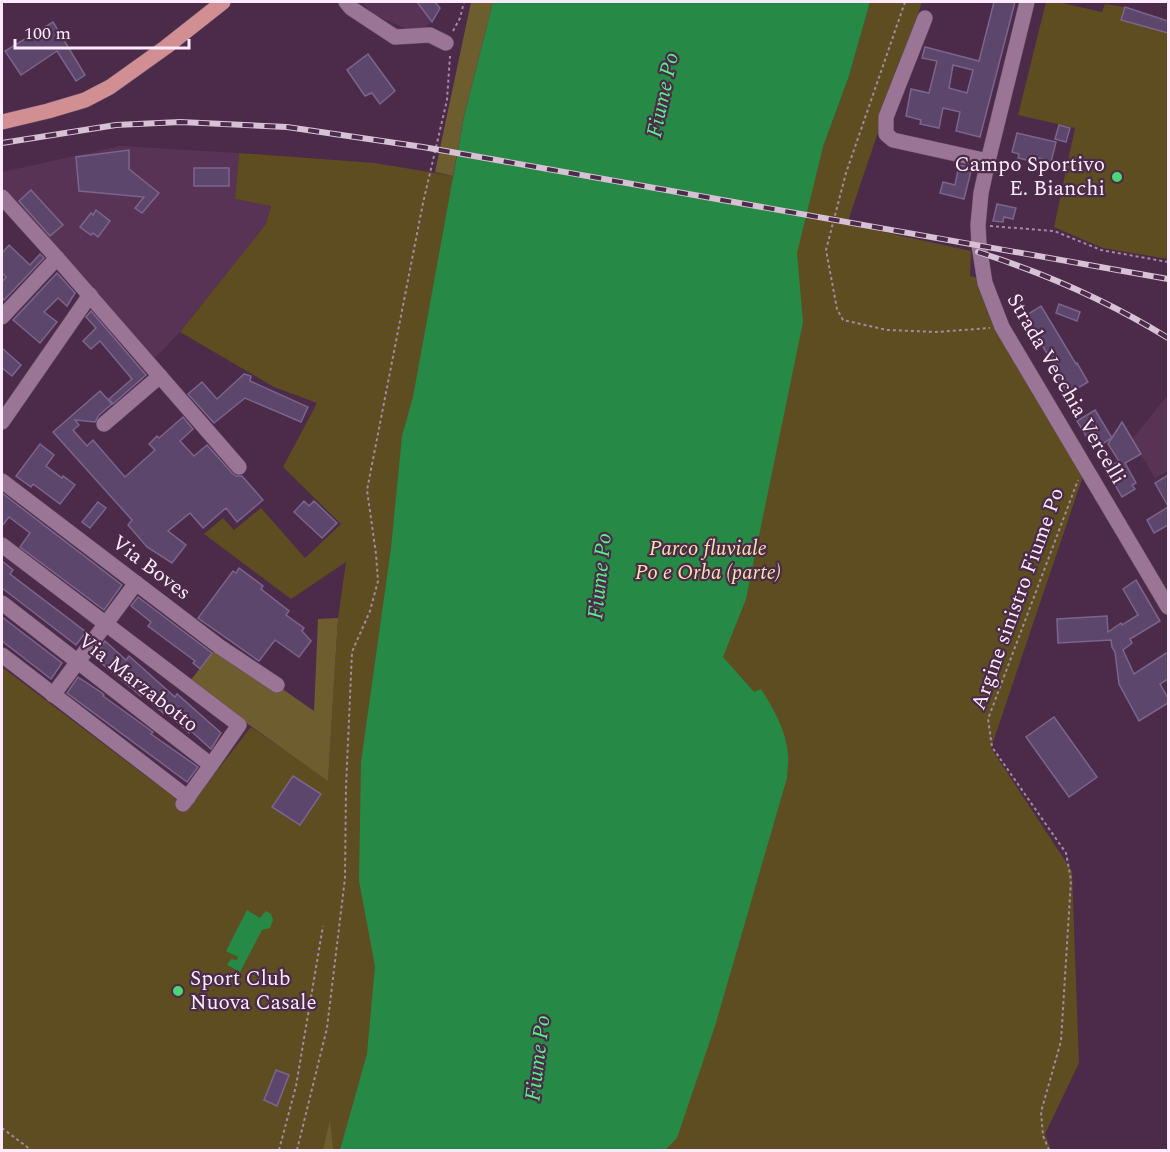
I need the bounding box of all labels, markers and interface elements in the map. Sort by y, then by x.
scale bar [15,12,189,50]
text: 100 m [24,20,71,47]
water label: Fiume Po [638,49,688,141]
place label: Campo Sportivo E. Bianchi [955,149,1105,205]
marker: Campo Sportivo E. Bianchi [1110,170,1124,184]
street label: Strada Vecchia Vercelli [998,287,1134,491]
street label: Argine sinistro Fiume Po [963,483,1073,715]
street label: Via Boves [105,527,197,609]
water label: Fiume Po [579,531,621,621]
park label: Parco fluviale Po e Orba (parte) [635,533,781,589]
street label: Via Marzabotto [71,625,205,741]
place label: Sport Club Nuova Casale [190,963,317,1019]
marker: Sport Club Nuova Casale [171,984,185,998]
water label: Fiume Po [516,1013,560,1103]

